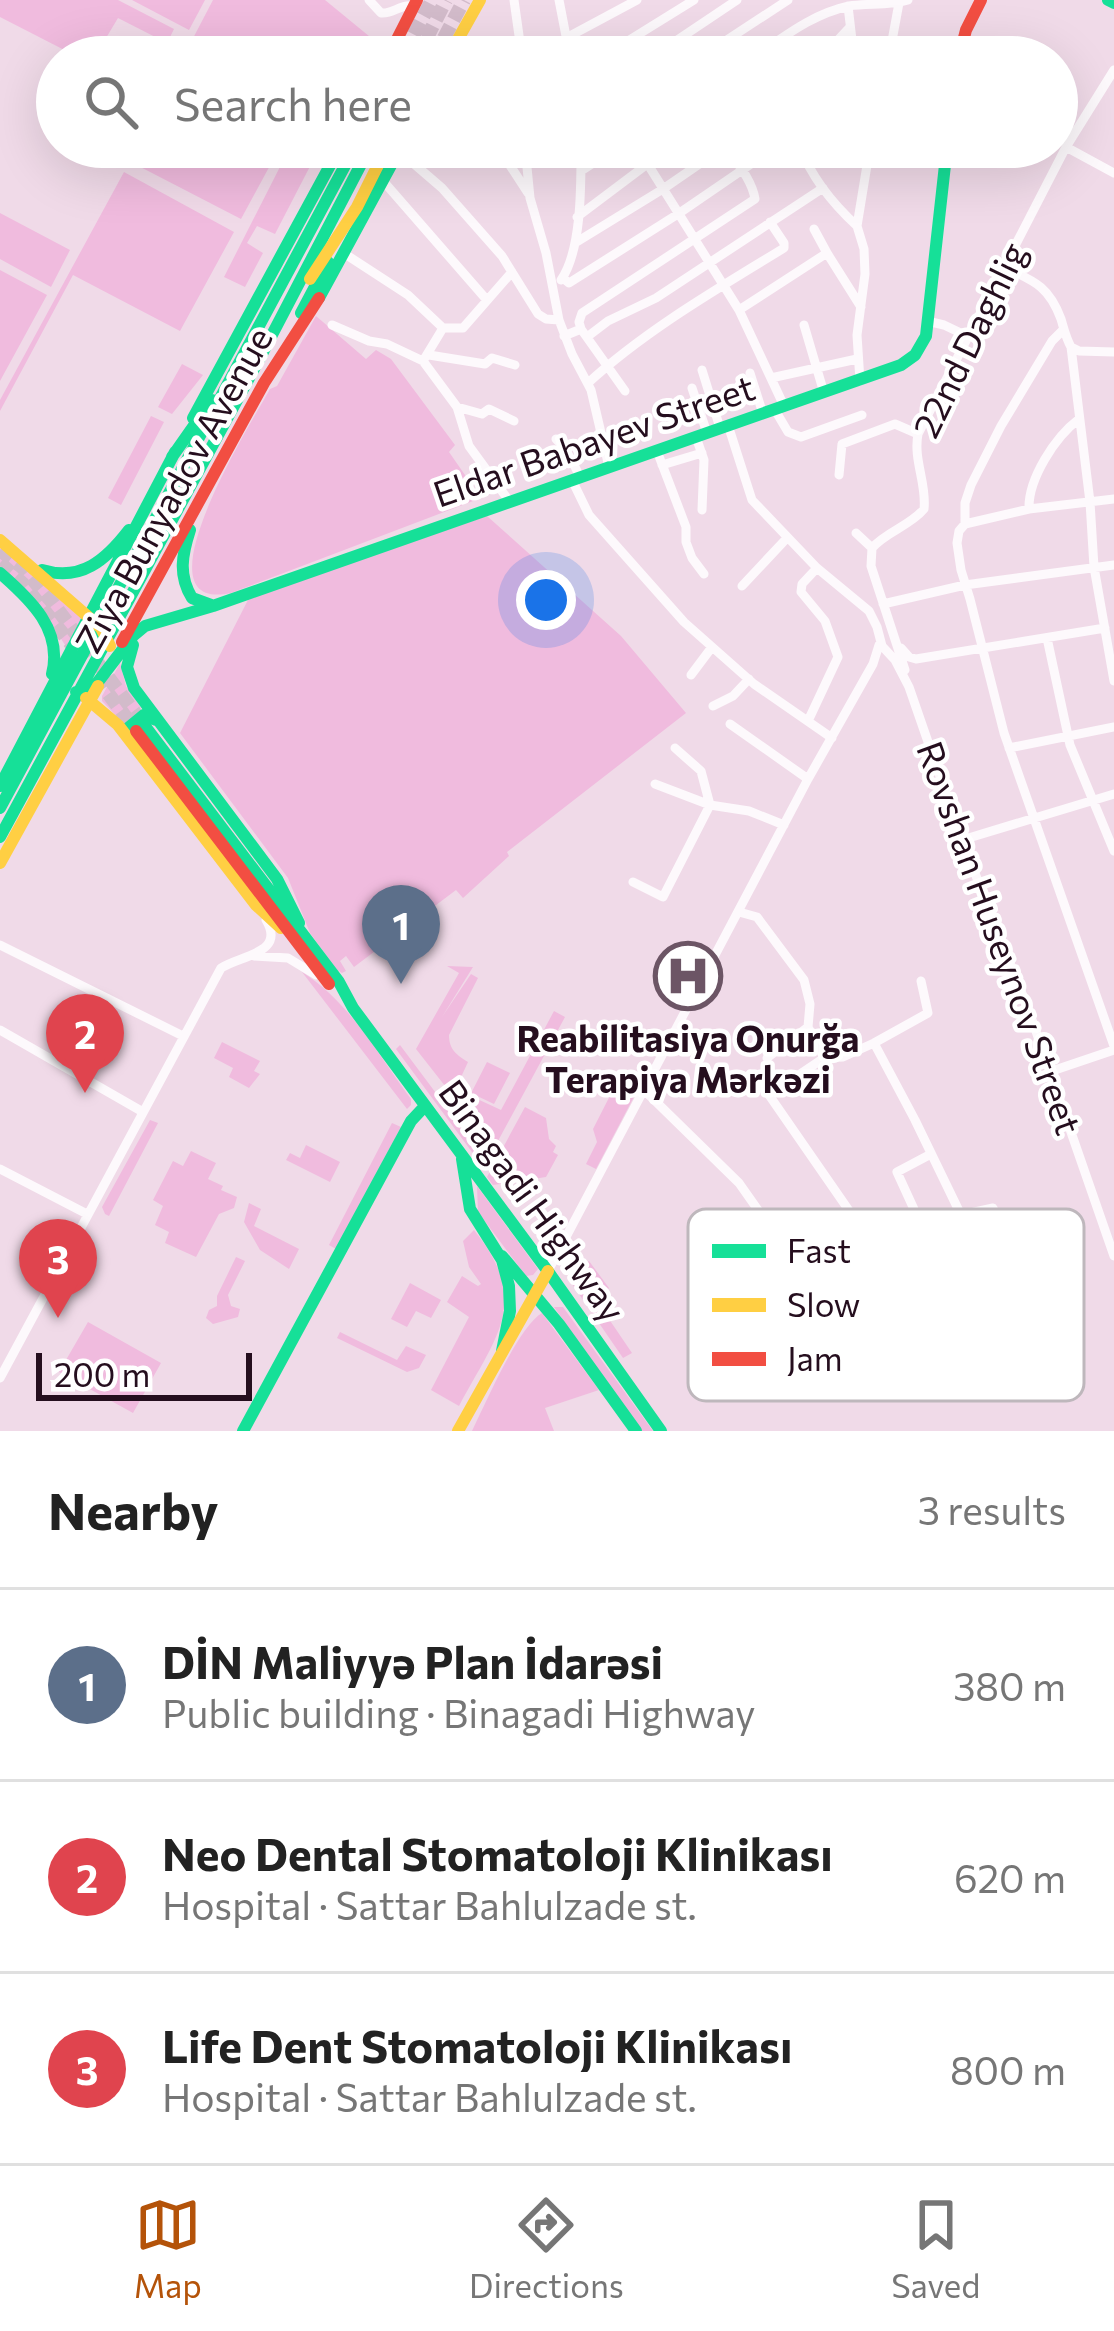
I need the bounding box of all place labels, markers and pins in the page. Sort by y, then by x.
pin: 1 [362,885,440,984]
hospital icon: Reabilitasiya Onurğa Terapiya Mərkəzi [653,941,723,1011]
pin: 2 [46,994,124,1093]
place label: Reabilitasiya Onurğa Terapiya Mərkəzi [516,1015,860,1100]
pin: 3 [19,1219,97,1318]

